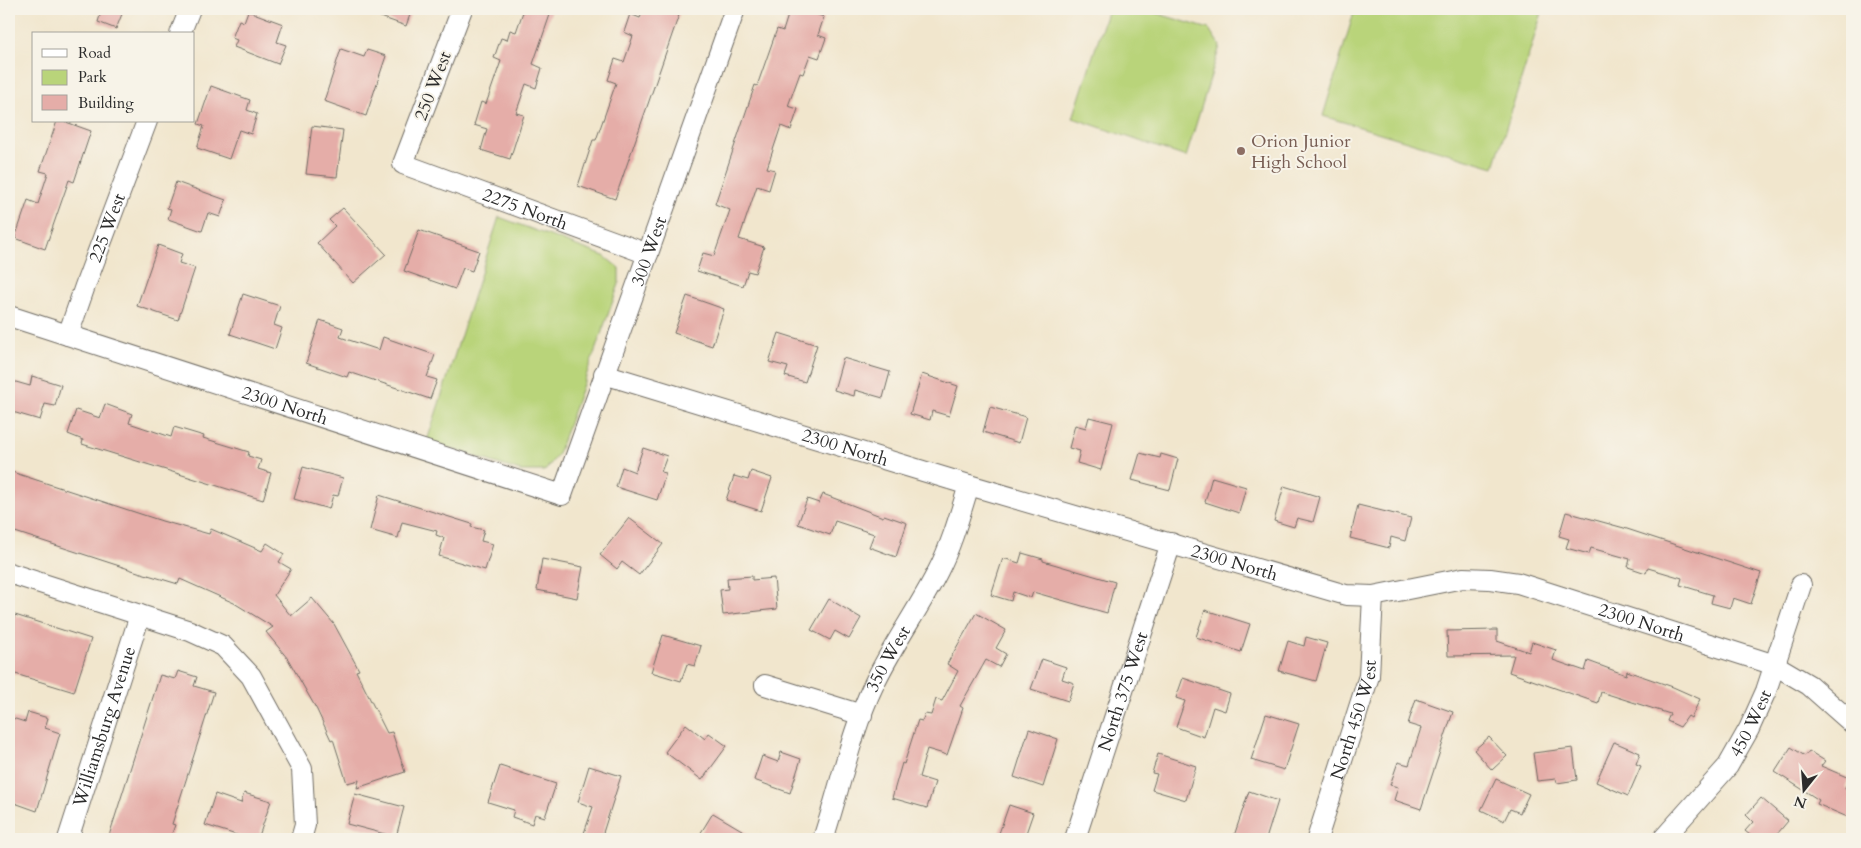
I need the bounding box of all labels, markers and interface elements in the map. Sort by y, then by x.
legend [32,32,195,122]
text: Road [78,43,111,63]
street label: 250 West [408,48,458,124]
text: Park [78,67,107,87]
text: Building [78,93,134,113]
place label: Orion Junior High School [1251,129,1351,175]
marker: Orion Junior High School [1235,145,1247,157]
street label: 2275 North [479,182,571,236]
street label: 225 West [82,189,131,266]
street label: 300 West [625,213,673,290]
street label: 2300 North [239,380,331,431]
street label: 2300 North [799,422,891,472]
street label: 2300 North [1188,538,1281,587]
street label: 2300 North [1595,597,1688,648]
street label: 350 West [859,621,916,696]
street label: North 375 West [1092,628,1154,755]
street label: Williamsburg Avenue [66,643,142,811]
street label: North 450 West [1324,659,1382,783]
street label: 450 West [1723,685,1778,762]
north arrow [1778,766,1828,816]
text: N [1792,791,1809,813]

